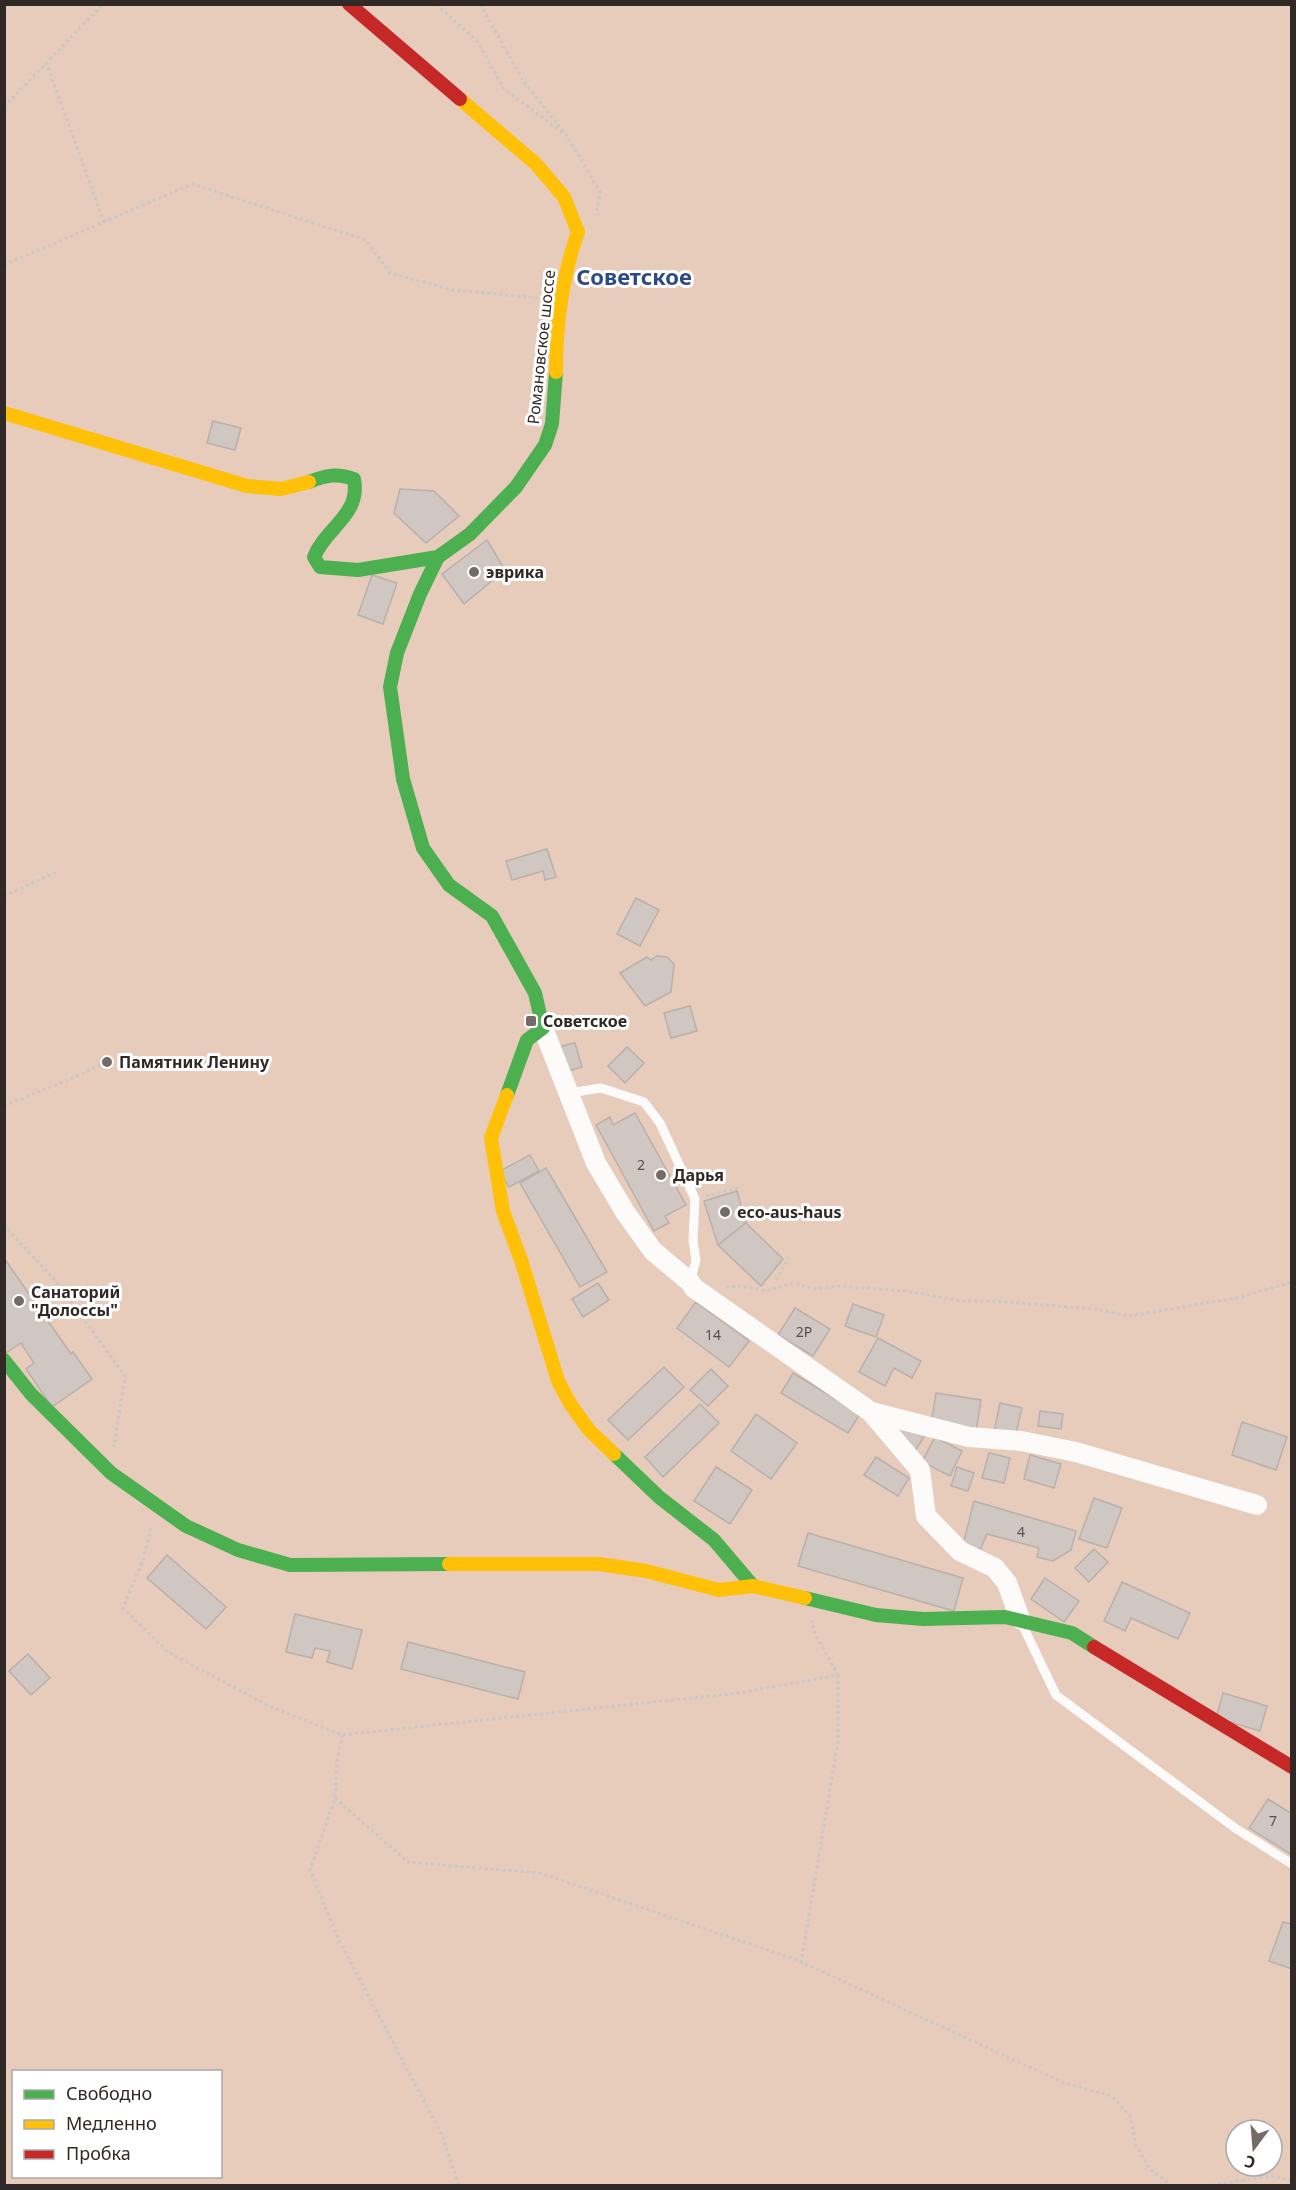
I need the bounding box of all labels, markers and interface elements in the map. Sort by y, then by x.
district label: Советское [576,261,692,291]
street label: Романовское шоссе [522,269,560,425]
place label: эврика [486,561,544,583]
marker: эврика [467,565,481,579]
place label: Советское [543,1010,627,1032]
marker: Советское [524,1014,538,1028]
place label: Памятник Ленину [119,1051,270,1073]
marker: Памятник Ленину [100,1055,114,1069]
house number: 2 [637,1155,645,1174]
place label: Дарья [673,1164,724,1186]
marker: Дарья [654,1168,668,1182]
place label: eco-aus-haus [737,1201,841,1223]
marker: eco-aus-haus [718,1205,732,1219]
place label: Санаторий "Долоссы" [31,1281,120,1321]
marker: Санаторий "Долоссы" [12,1294,26,1308]
house number: 2Р [796,1322,812,1341]
house number: 14 [705,1325,721,1344]
house number: 4 [1017,1522,1025,1541]
house number: 7 [1269,1811,1277,1830]
legend [12,2070,222,2178]
text: Свободно [66,2081,152,2105]
text: Медленно [66,2111,157,2135]
north arrow [1224,2118,1284,2178]
text: Пробка [66,2141,131,2165]
text: С [1242,2150,1258,2174]

